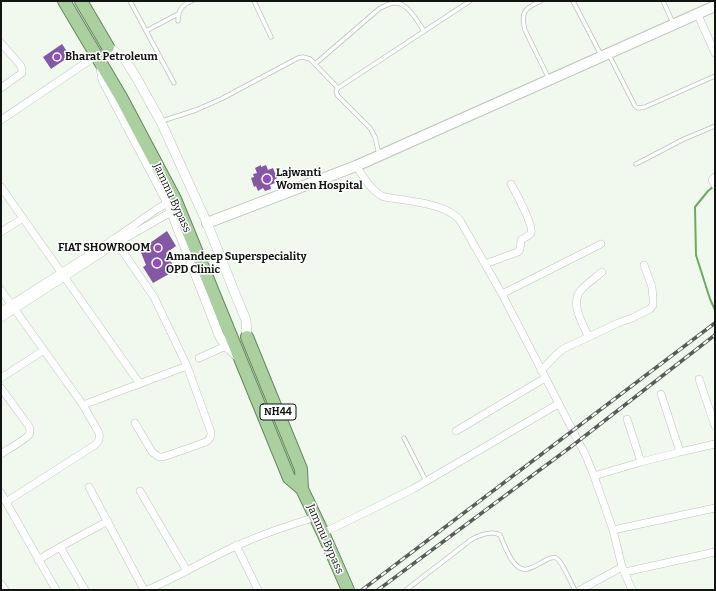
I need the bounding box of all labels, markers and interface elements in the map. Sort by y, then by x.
place label: Bharat Petroleum [65,50,158,64]
marker: Bharat Petroleum [52,52,62,62]
street label: Jammu Bypass [150,161,194,235]
place label: Lajwanti Women Hospital [276,166,363,192]
marker: Lajwanti Women Hospital [261,173,273,185]
place label: FIAT SHOWROOM [58,241,150,255]
marker: FIAT SHOWROOM [153,243,163,253]
place label: Amandeep Superspeciality OPD Clinic [166,250,307,276]
marker: Amandeep Superspeciality OPD Clinic [151,257,163,269]
road number: NH44 [260,404,296,420]
street label: Jammu Bypass [304,502,346,576]

